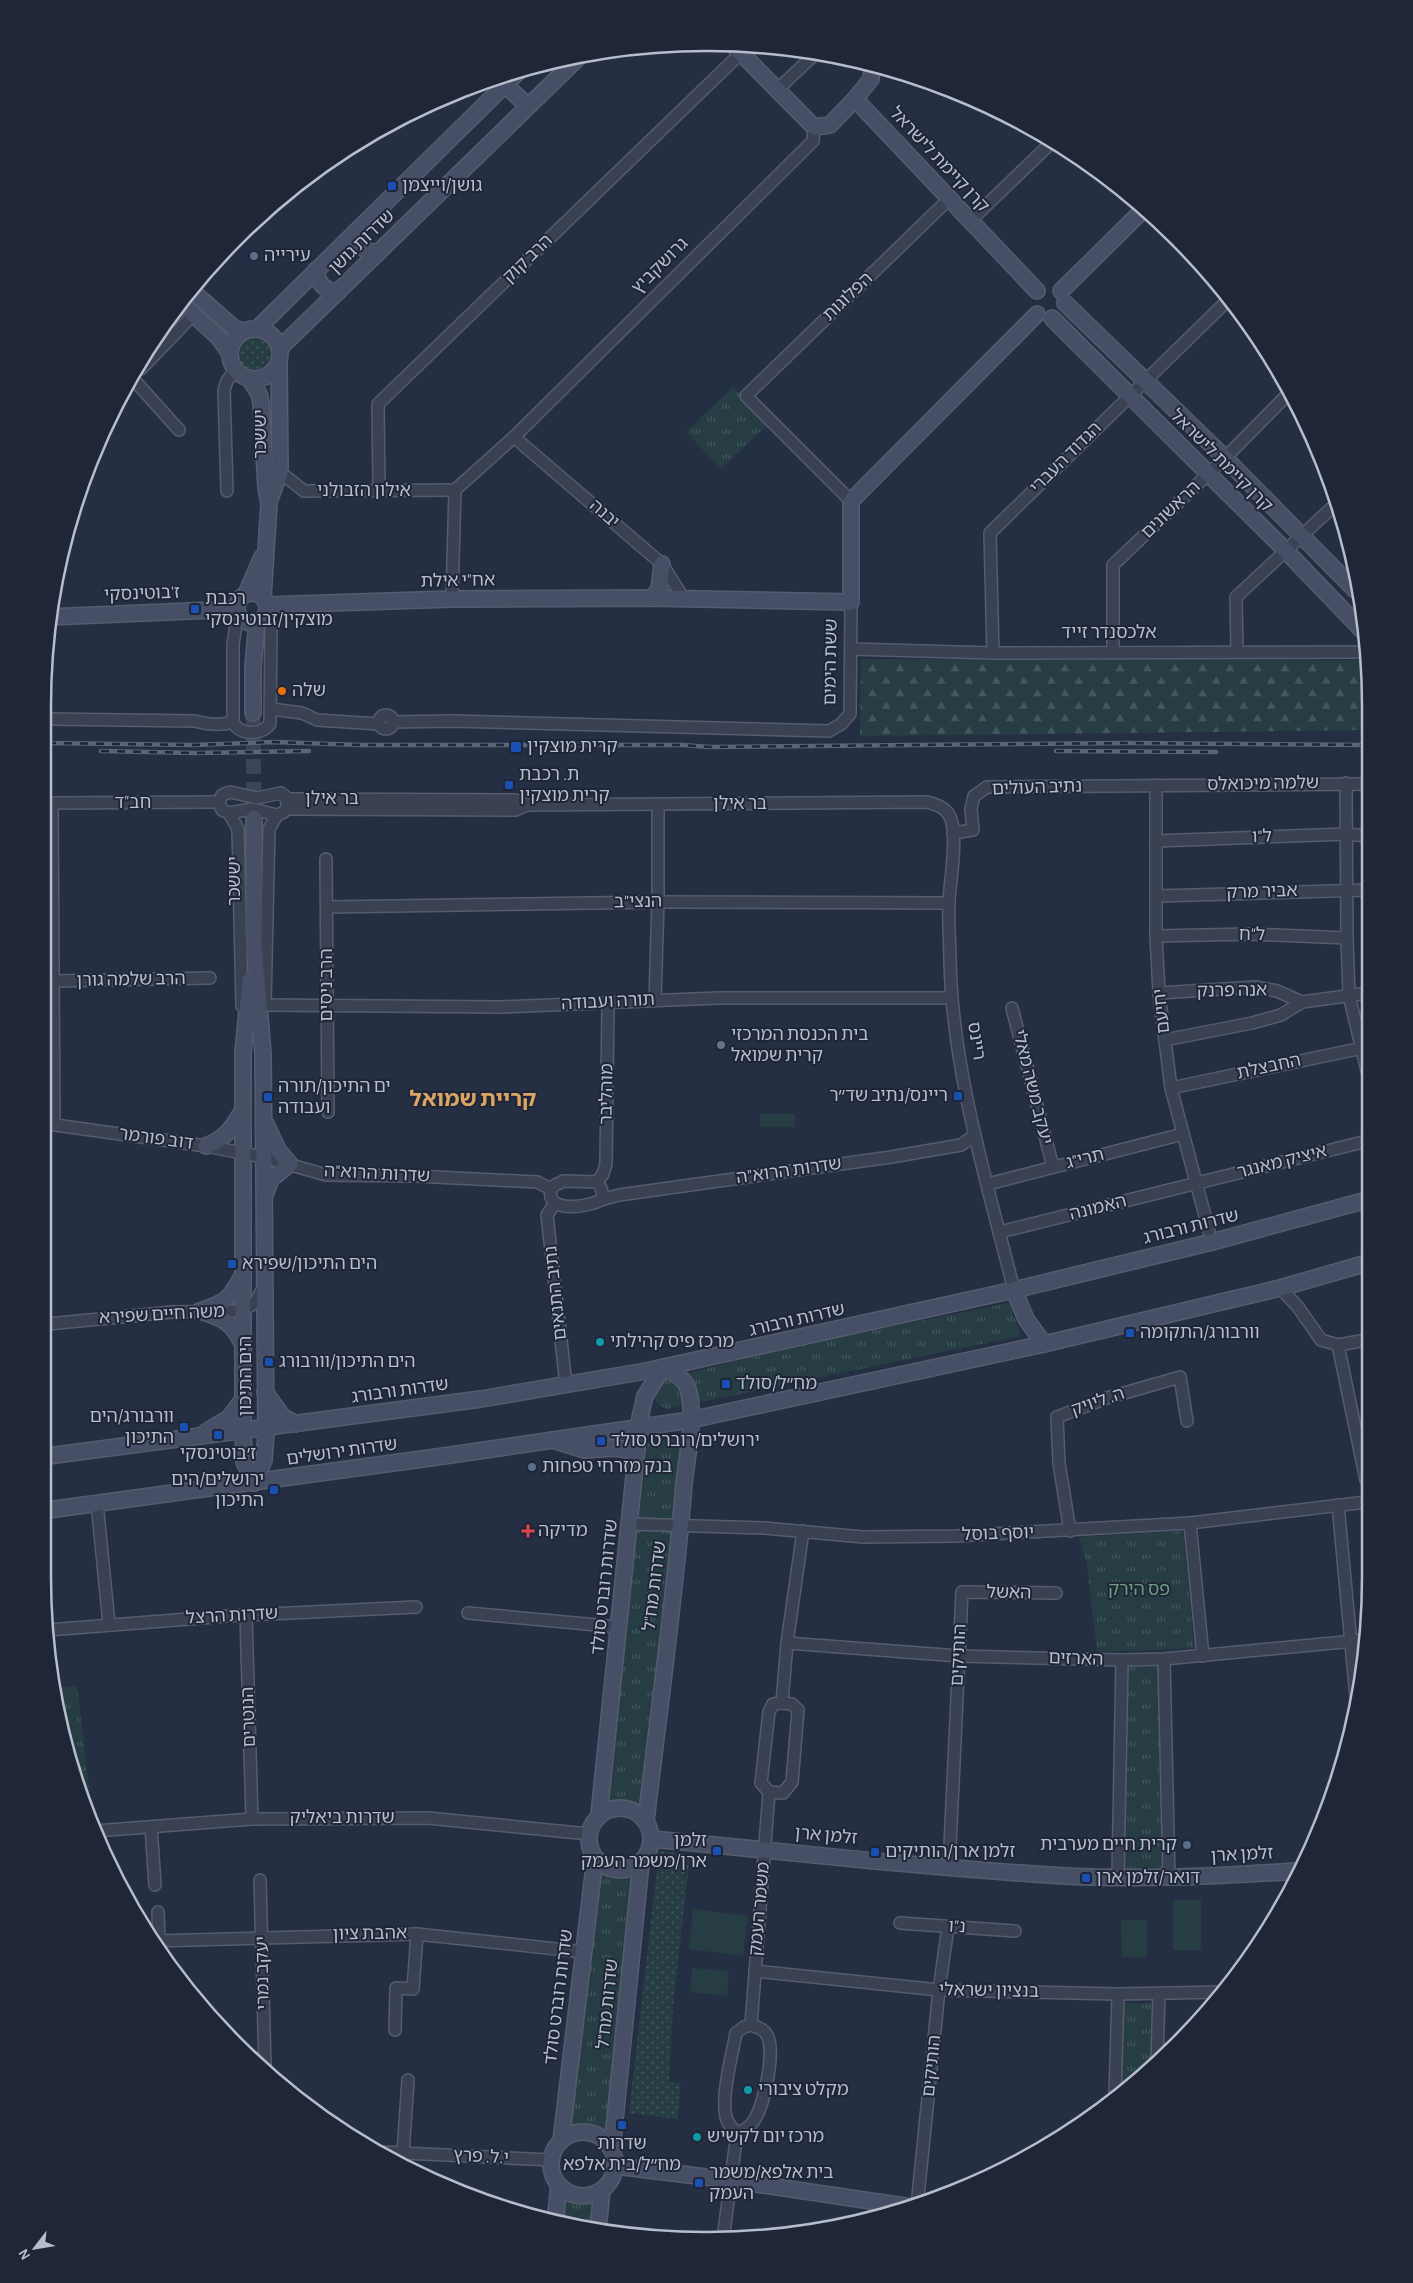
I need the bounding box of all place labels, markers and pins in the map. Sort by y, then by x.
place label: גושן/וייצמן [402,177,482,195]
marker: גושן/וייצמן [386,180,398,192]
place label: עירייה [264,247,311,265]
marker: עירייה [248,250,260,262]
place label: רכבת מוצקין/זבוטינסקי [205,590,333,629]
marker: רכבת מוצקין/זבוטינסקי [189,603,201,615]
place label: שלה [292,681,326,700]
marker: שלה [276,685,288,697]
place label: קרית מוצקין [527,738,618,756]
marker: קרית מוצקין [509,740,523,754]
place label: ת. רכבת קרית מוצקין [519,766,610,805]
marker: ת. רכבת קרית מוצקין [503,779,515,791]
place label: בית הכנסת המרכזי קרית שמואל [731,1026,869,1065]
marker: בית הכנסת המרכזי קרית שמואל [715,1039,727,1051]
place label: ים התיכון/תורה ועבודה [278,1078,391,1117]
place label: ריינס/נתיב שד״ר [829,1087,948,1105]
marker: ריינס/נתיב שד״ר [952,1090,964,1102]
marker: ים התיכון/תורה ועבודה [262,1091,274,1103]
place label: הים התיכון/שפירא [242,1255,377,1273]
marker: הים התיכון/שפירא [226,1258,238,1270]
place label: וורבורג/התקומה [1140,1324,1260,1342]
marker: וורבורג/התקומה [1124,1327,1136,1339]
place label: מרכז פיס קהילתי [610,1332,734,1351]
marker: מרכז פיס קהילתי [594,1336,606,1348]
place label: הים התיכון/וורבורג [279,1353,416,1371]
marker: הים התיכון/וורבורג [263,1356,275,1368]
place label: מח״ל/סולד [736,1374,817,1393]
marker: מח״ל/סולד [720,1378,732,1390]
place label: וורבורג/הים התיכון [89,1408,174,1447]
marker: וורבורג/הים התיכון [178,1421,190,1433]
marker: ז׳בוטינסקי [212,1429,224,1441]
place label: ירושלים/רוברט סולד [611,1431,760,1450]
marker: ירושלים/רוברט סולד [595,1435,607,1447]
place label: ז׳בוטינסקי [180,1445,256,1463]
place label: בנק מזרחי טפחות [542,1458,672,1476]
marker: בנק מזרחי טפחות [526,1461,538,1473]
place label: ירושלים/הים התיכון [171,1470,264,1510]
marker: ירושלים/הים התיכון [268,1484,280,1496]
place label: מדיקה [538,1522,588,1540]
marker: מדיקה [522,1525,534,1537]
place label: זלמן ארן/משמר העמק [581,1831,707,1871]
place label: קרית חיים מערבית [1040,1836,1177,1854]
marker: קרית חיים מערבית [1181,1839,1193,1851]
place label: זלמן ארן/הותיקים [885,1842,1016,1861]
marker: זלמן ארן/משמר העמק [711,1845,723,1857]
marker: זלמן ארן/הותיקים [869,1846,881,1858]
place label: דואר/זלמן ארן [1096,1868,1200,1887]
marker: דואר/זלמן ארן [1080,1872,1092,1884]
place label: מקלט ציבורי [758,2080,849,2099]
marker: מקלט ציבורי [742,2084,754,2096]
marker: שדרות מח״ל/בית אלפא [616,2119,628,2131]
place label: מרכז יום לקשיש [707,2127,824,2146]
marker: מרכז יום לקשיש [691,2131,703,2143]
place label: שדרות מח״ל/בית אלפא [563,2135,681,2174]
place label: בית אלפא/משמר העמק [709,2163,834,2203]
marker: בית אלפא/משמר העמק [693,2177,705,2189]

